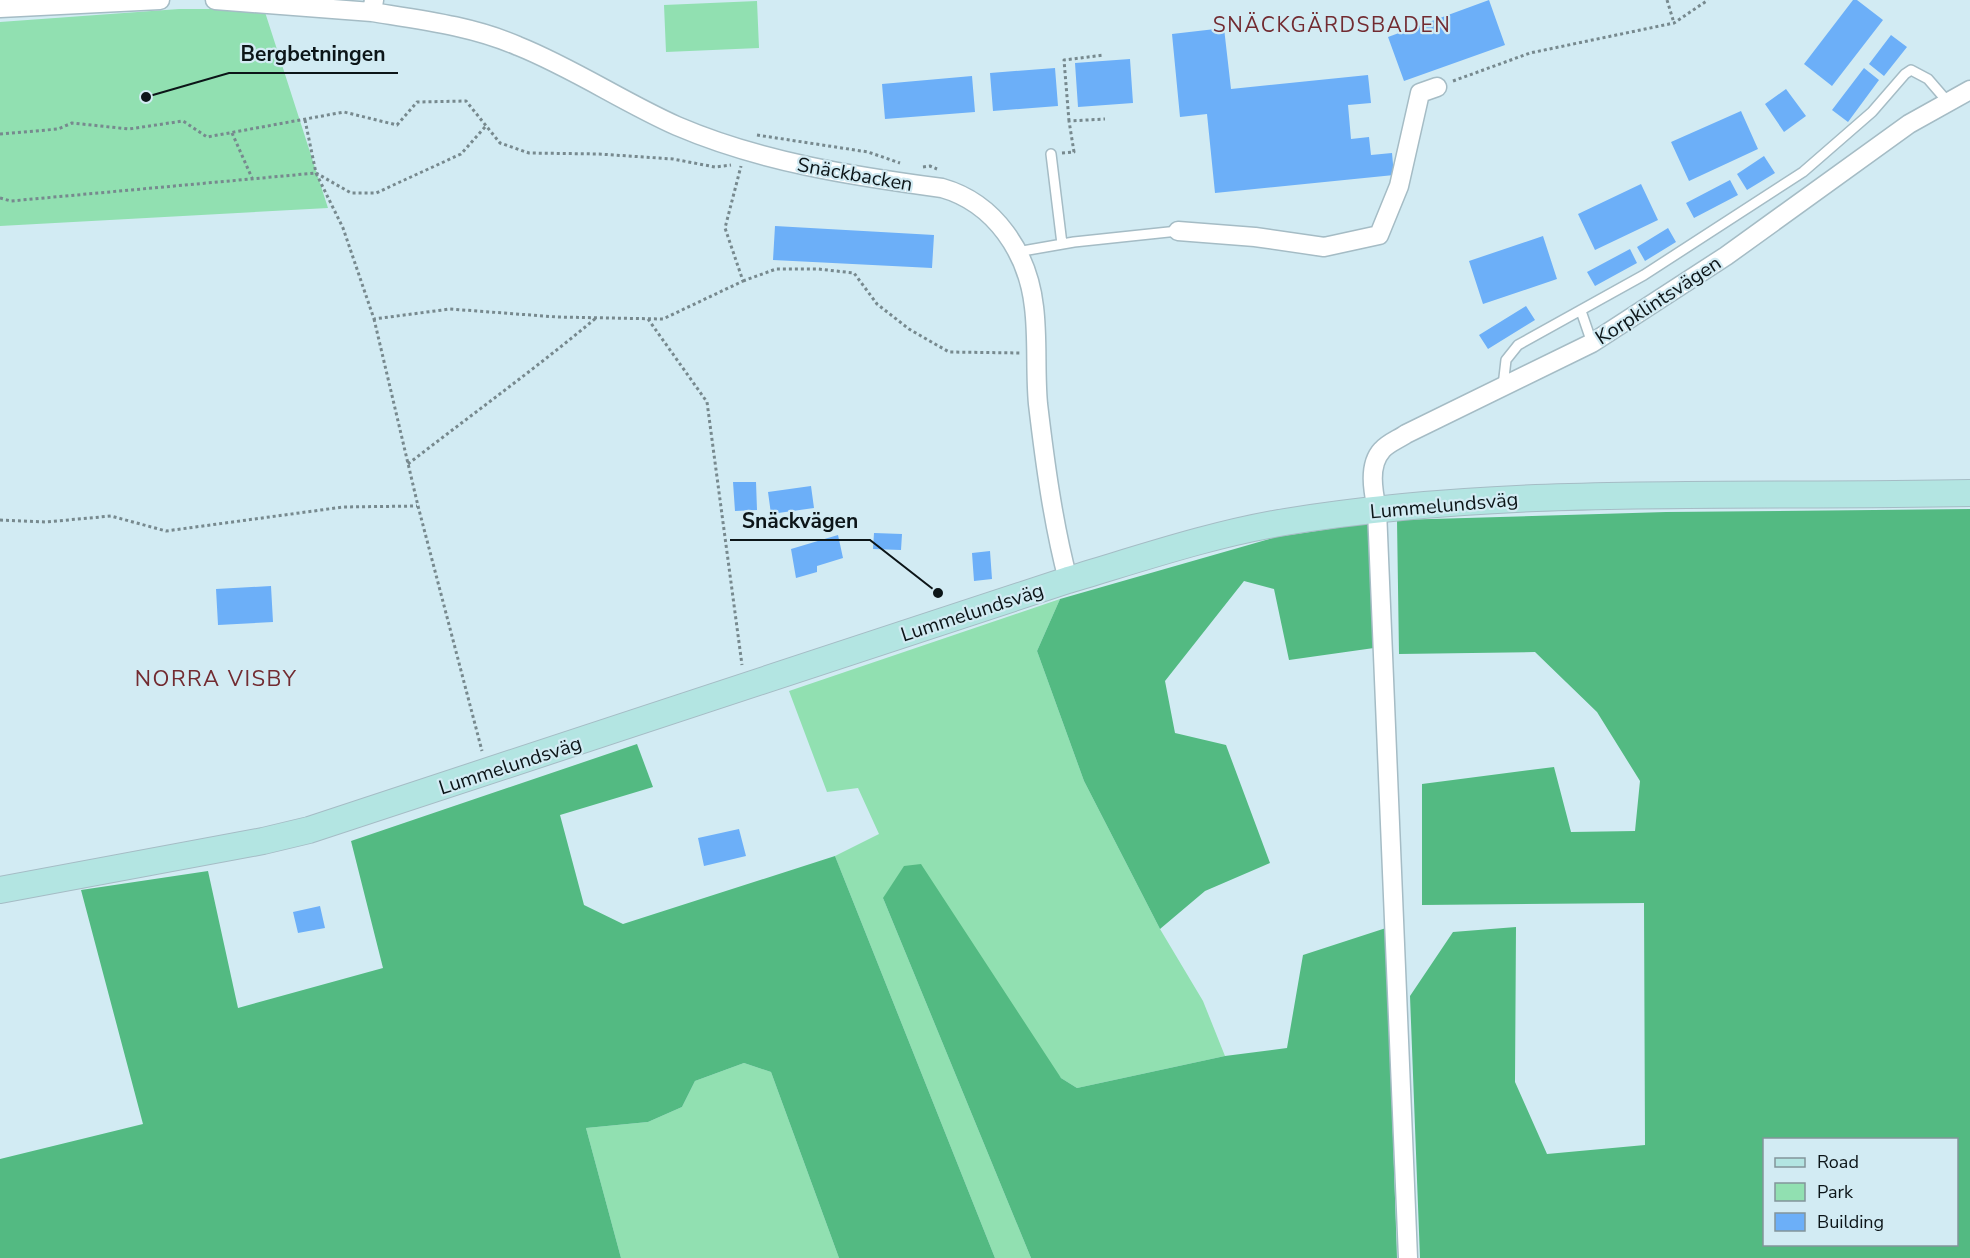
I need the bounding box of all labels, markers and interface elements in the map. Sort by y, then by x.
district label: SNÄCKGÄRDSBADEN [1213,11,1451,39]
callout: Bergbetningen [229,34,398,73]
text: Bergbetningen [241,40,385,68]
street label: Snäckbacken [795,151,915,198]
street label: Korpklintsvägen [1590,250,1726,351]
street label: Lummelundsväg [1369,486,1519,525]
callout: Snäckvägen [730,501,870,540]
text: Snäckvägen [742,507,858,535]
street label: Lummelundsväg [897,577,1047,648]
district label: NORRA VISBY [135,664,297,694]
street label: Lummelundsväg [435,730,585,801]
legend [1763,1138,1958,1246]
text: Road [1817,1150,1859,1174]
text: Park [1817,1180,1854,1204]
text: Building [1817,1210,1884,1234]

